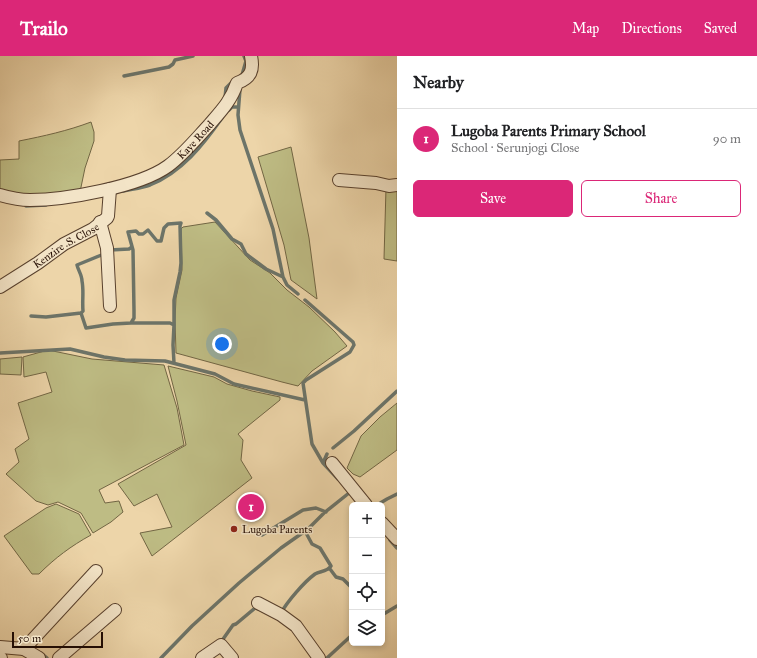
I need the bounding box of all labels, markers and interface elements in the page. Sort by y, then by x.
text: Trailo [20,17,68,40]
text: Map [572,20,599,37]
text: Directions [621,20,682,37]
text: Saved [704,20,737,37]
text: Nearby [413,72,464,93]
street label: Kaye Road [174,118,217,162]
text: Lugoba Parents Primary School [451,122,646,140]
text: 1 [423,131,429,147]
text: 90 m [713,131,741,147]
text: School · Serunjogi Close [451,140,580,156]
button: Save [413,180,573,217]
button: Share [581,180,741,217]
street label: Kenzire .S. Close [31,220,102,271]
your location [212,334,232,354]
pin: 1 [238,492,264,522]
map controls [349,502,385,646]
button: + [349,502,385,538]
place label: Lugoba Parents [242,523,312,536]
marker: Lugoba Parents [229,524,239,534]
button: − [349,538,385,574]
button: locate [349,574,385,610]
button: layers [349,610,385,646]
scale bar [12,630,103,649]
text: 50 m [18,632,41,645]

